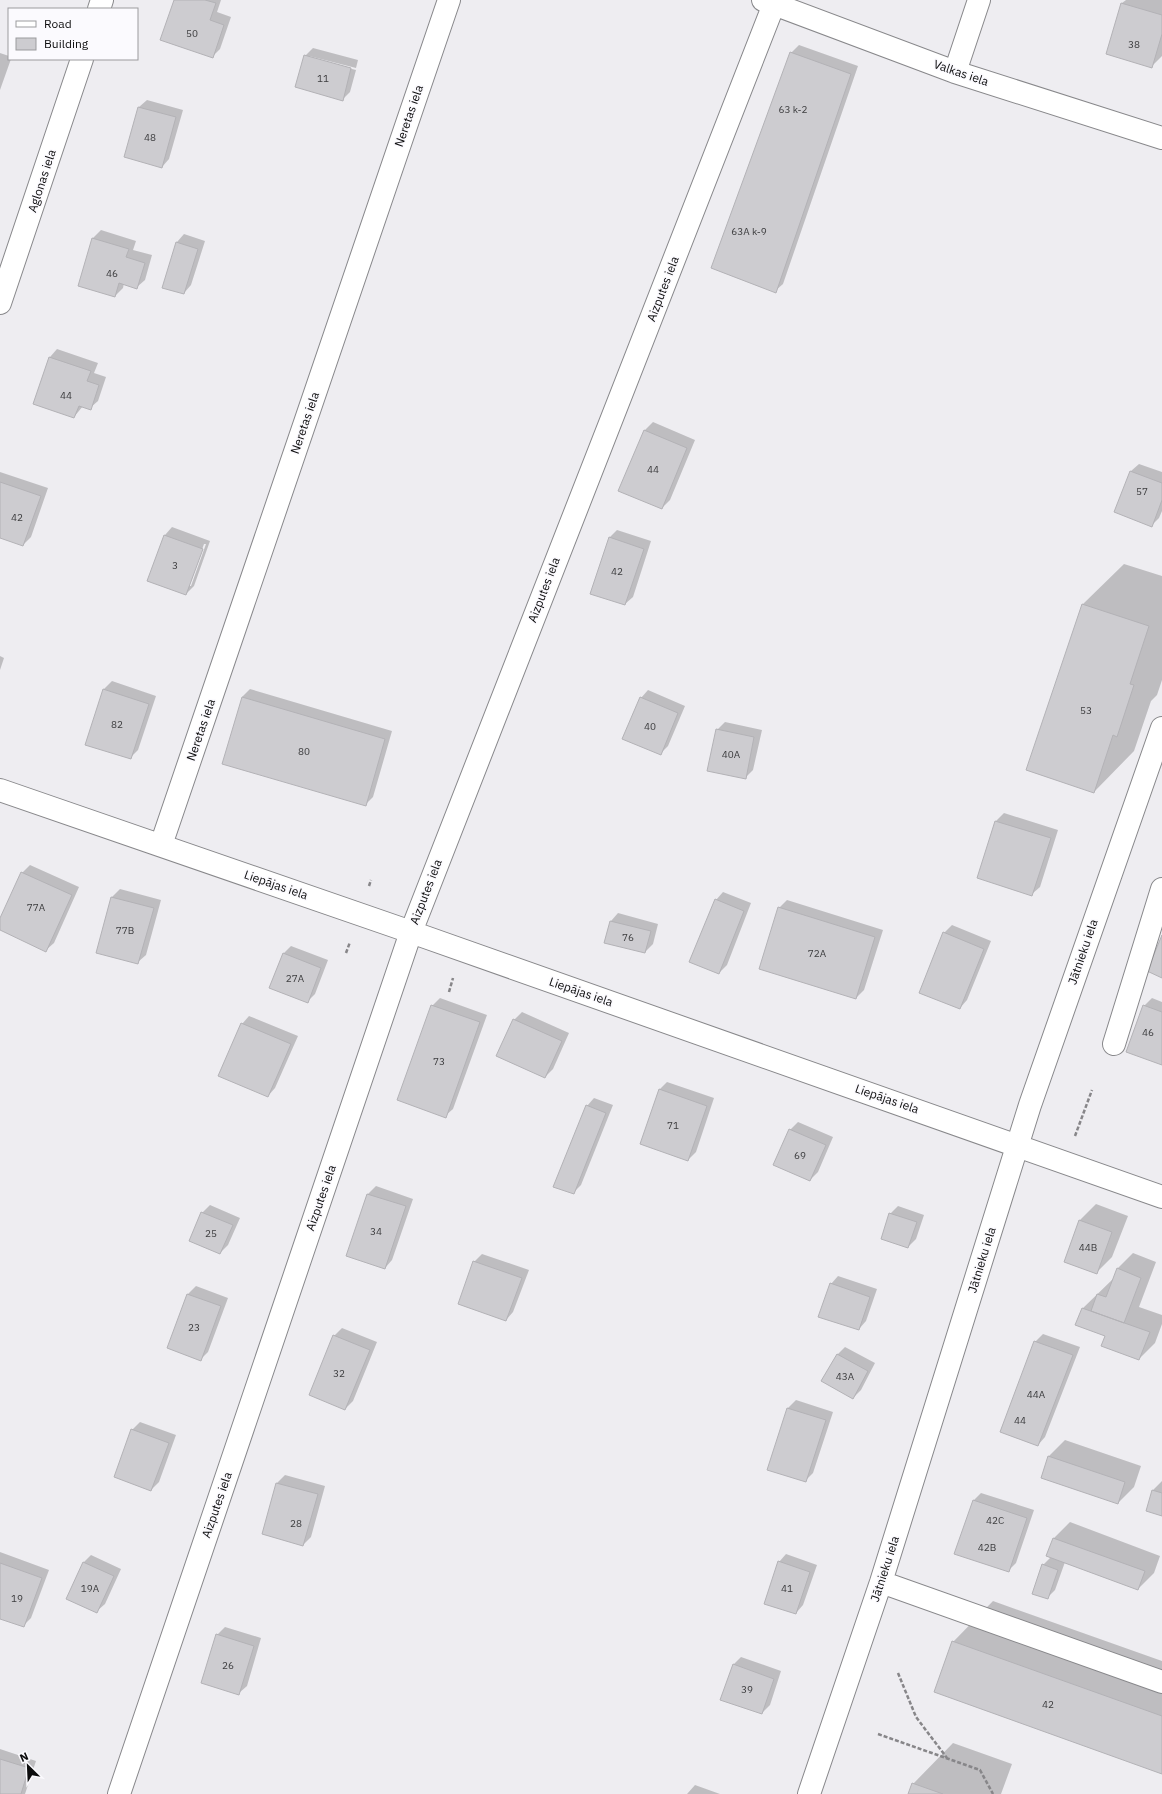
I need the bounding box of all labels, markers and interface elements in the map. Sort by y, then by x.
legend [8,8,138,60]
text: Road [44,16,72,31]
house number: 50 [186,27,198,40]
text: Building [44,36,89,51]
house number: 38 [1128,38,1140,51]
street label: Valkas iela [932,56,991,89]
house number: 11 [317,72,329,85]
street label: Neretas iela [391,82,426,149]
house number: 63 k-2 [778,103,808,116]
house number: 48 [144,131,156,144]
street label: Aglonas iela [24,147,59,214]
house number: 63A k-9 [731,225,767,238]
street label: Aizputes iela [643,254,682,324]
house number: 46 [106,267,118,280]
house number: 44 [60,389,72,402]
street label: Neretas iela [287,389,322,456]
house number: 44 [647,463,659,476]
house number: 57 [1136,485,1148,498]
house number: 42 [11,511,23,524]
street label: Aizputes iela [524,555,563,625]
house number: 3 [172,559,178,572]
house number: 42 [611,565,623,578]
street label: Neretas iela [183,696,218,763]
house number: 53 [1080,704,1092,717]
house number: 82 [111,718,123,731]
house number: 40 [644,720,656,733]
house number: 80 [298,745,310,758]
house number: 40A [722,748,741,761]
street label: Aizputes iela [406,857,445,927]
street label: Liepājas iela [242,867,311,903]
house number: 77A [27,901,46,914]
street label: Jātnieku iela [1064,917,1101,987]
house number: 77B [116,924,134,937]
house number: 76 [622,931,634,944]
house number: 72A [808,947,827,960]
house number: 27A [286,972,305,985]
street label: Liepājas iela [547,974,616,1010]
house number: 46 [1142,1026,1154,1039]
house number: 73 [433,1055,445,1068]
street label: Liepājas iela [853,1081,922,1117]
house number: 71 [667,1119,679,1132]
house number: 69 [794,1149,806,1162]
street label: Aizputes iela [302,1162,339,1233]
street label: Jātnieku iela [964,1224,999,1295]
house number: 34 [370,1225,382,1238]
house number: 25 [205,1227,217,1240]
house number: 44B [1079,1241,1097,1254]
house number: 23 [188,1321,200,1334]
house number: 32 [333,1367,345,1380]
house number: 43A [836,1370,855,1383]
house number: 44A [1027,1388,1046,1401]
house number: 44 [1014,1414,1026,1427]
street label: Aizputes iela [198,1469,235,1540]
house number: 42C [986,1514,1004,1527]
house number: 28 [290,1517,302,1530]
street label: Jātnieku iela [867,1534,902,1604]
house number: 42B [978,1541,996,1554]
house number: 19A [81,1582,100,1595]
house number: 41 [781,1582,793,1595]
house number: 19 [11,1592,23,1605]
house number: 26 [222,1659,234,1672]
house number: 39 [741,1683,753,1696]
house number: 42 [1042,1698,1054,1711]
north arrow [8,1746,48,1786]
text: N [17,1749,30,1765]

